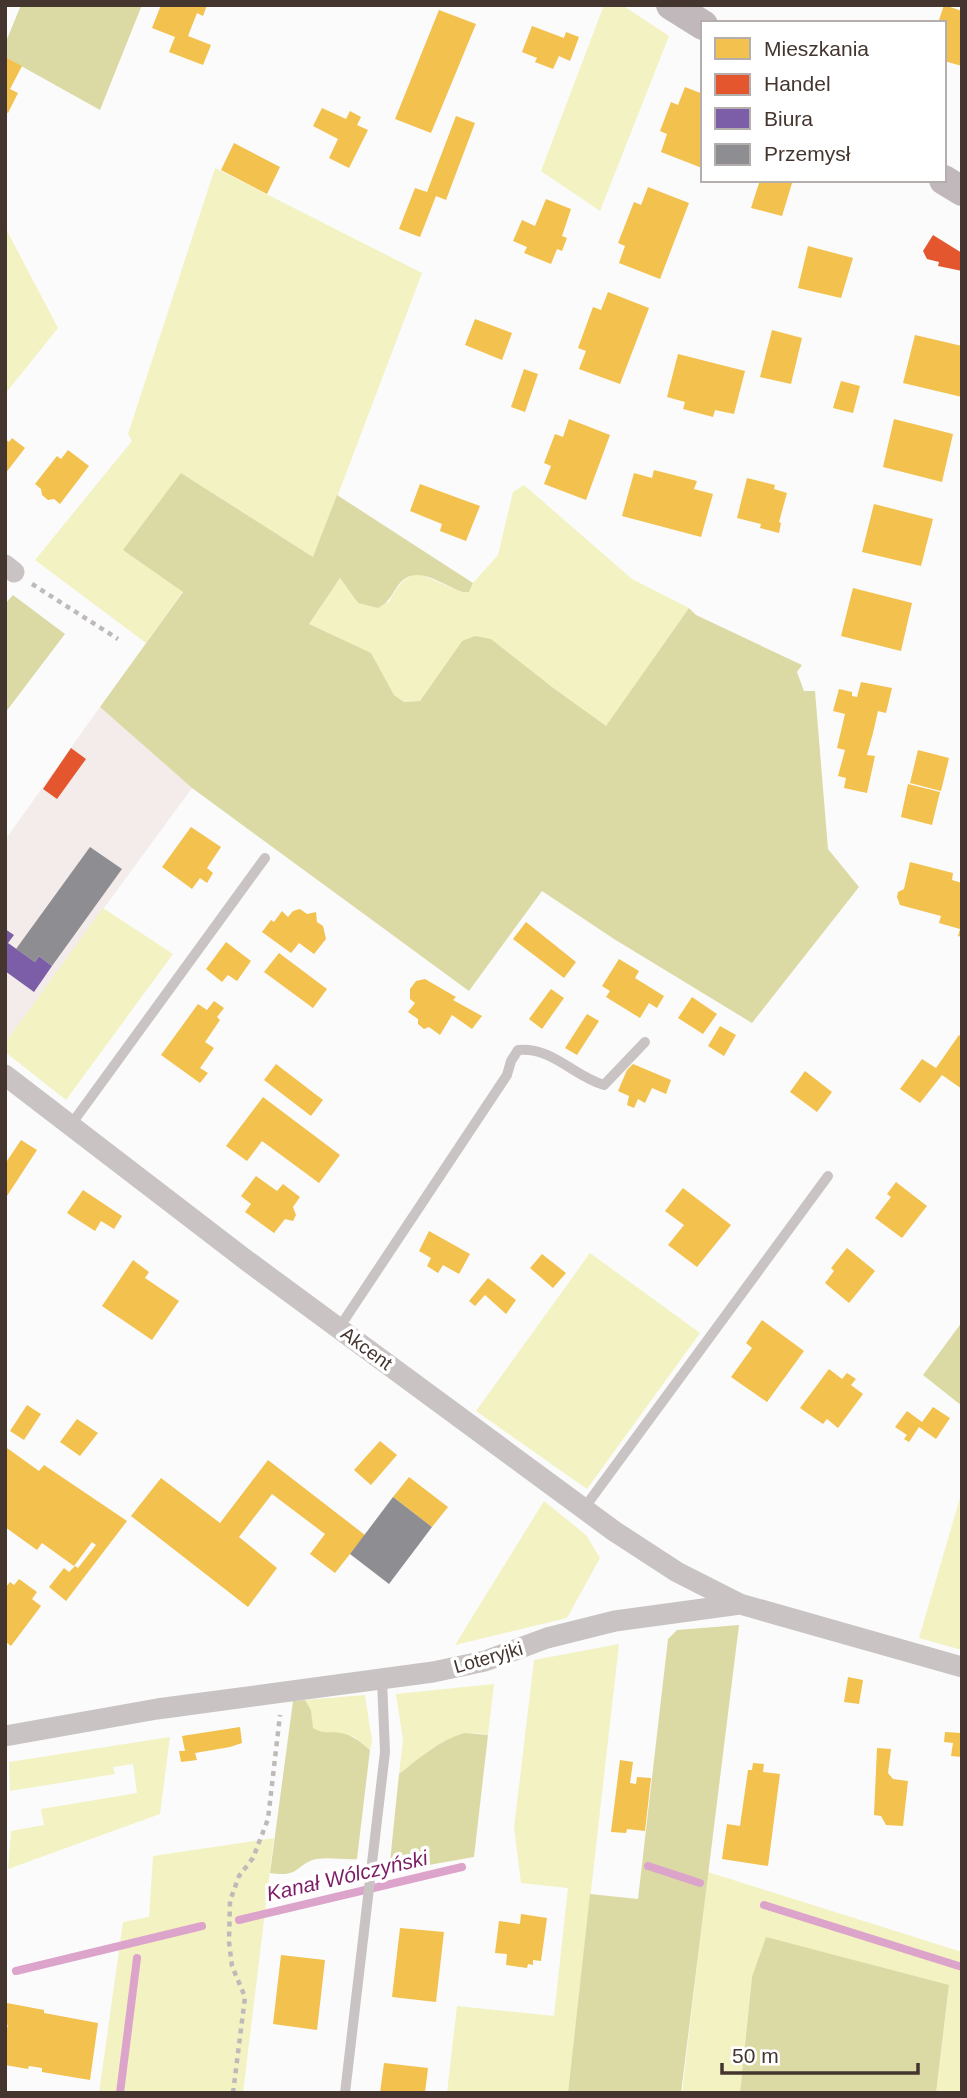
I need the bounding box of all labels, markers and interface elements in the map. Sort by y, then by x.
legend [701,21,946,182]
text: Mieszkania [764,37,869,60]
text: Handel [764,72,831,95]
text: Biura [764,107,813,130]
text: Przemysł [764,142,851,165]
street label: Akcent [337,1323,397,1374]
street label: Loteryjki [451,1638,525,1677]
water label: Kanał Wólczyński [264,1845,431,1905]
scale bar [722,2032,918,2076]
text: 50 m [732,2044,779,2067]

